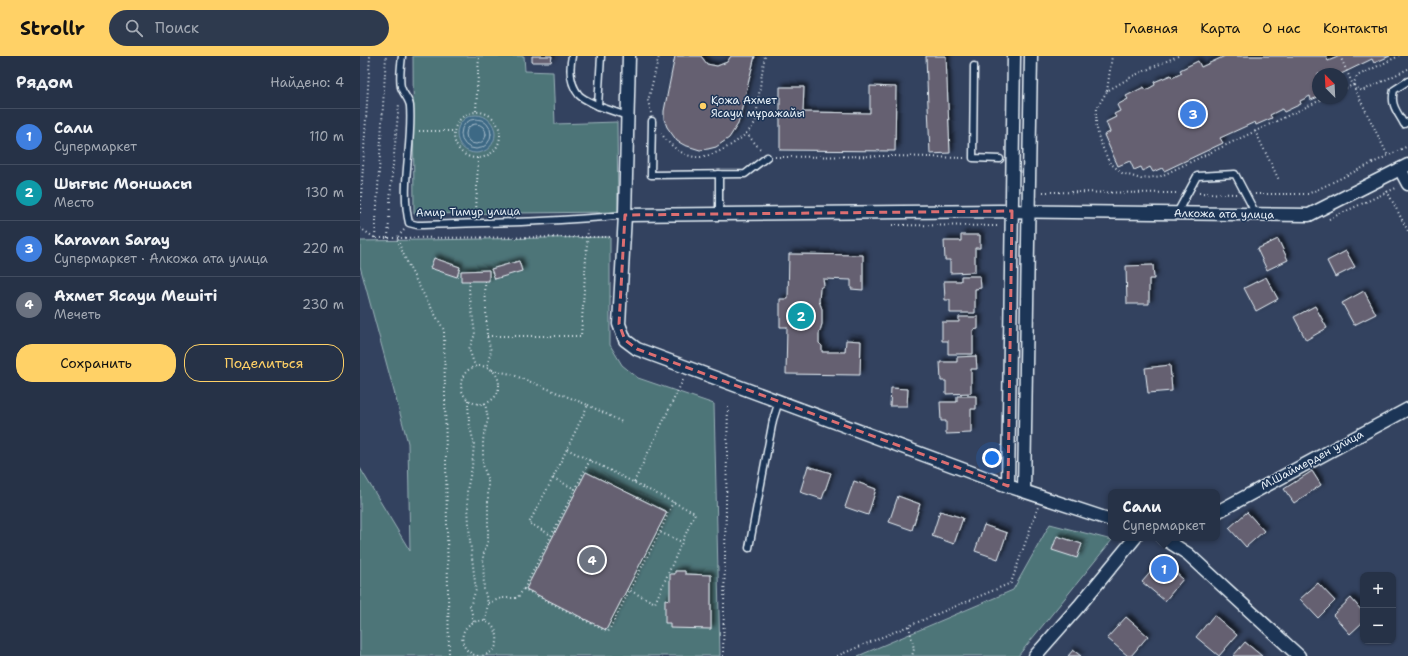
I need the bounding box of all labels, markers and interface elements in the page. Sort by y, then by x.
search box [109,10,389,46]
text: Strollr [20,16,85,41]
icon: search [123,17,145,39]
text: Поиск [155,18,199,38]
text: Главная [1124,19,1178,37]
text: Карта [1200,19,1240,37]
text: О нас [1262,19,1301,37]
text: Контакты [1323,19,1388,37]
north arrow [1312,68,1348,104]
text: Рядом [16,71,73,93]
text: Найдено: 4 [270,74,344,91]
place label: Қожа Ахмет Ясауи мұражайы [711,93,805,121]
pin: 3 [1180,99,1206,129]
marker: Қожа Ахмет Ясауи мұражайы [698,101,708,111]
text: Сали [54,118,93,138]
text: 1 [26,128,32,145]
text: 110 m [309,128,344,145]
text: Супермаркет [54,138,137,155]
text: Шығыс Моншасы [54,174,192,194]
text: 2 [24,184,34,201]
text: 130 m [306,184,344,201]
text: Место [54,194,94,211]
street label: Амир Тимур улица [416,204,521,220]
street label: Алкожа ата улица [1174,206,1274,222]
text: Karavan Saray [54,230,170,250]
text: 3 [24,240,34,257]
text: 220 m [302,240,344,257]
text: Супермаркет · Алкожа ата улица [54,250,268,267]
text: Ахмет Ясауи Мешіті [54,286,217,306]
text: 4 [24,296,34,313]
text: 230 m [302,296,344,313]
pin: 2 [788,301,814,331]
text: Мечеть [54,306,101,323]
button: Сохранить [16,344,176,382]
button: Поделиться [184,344,344,382]
street label: М.Шаймерден улица [1258,426,1366,493]
your location [982,448,1002,468]
popup [1108,489,1220,541]
text: Сали [1123,497,1161,517]
text: Супермаркет [1123,517,1205,534]
pin: 4 [579,545,605,575]
pin: 1 [1151,554,1177,584]
map controls [1360,572,1396,644]
button: + [1360,572,1396,608]
button: − [1360,608,1396,644]

